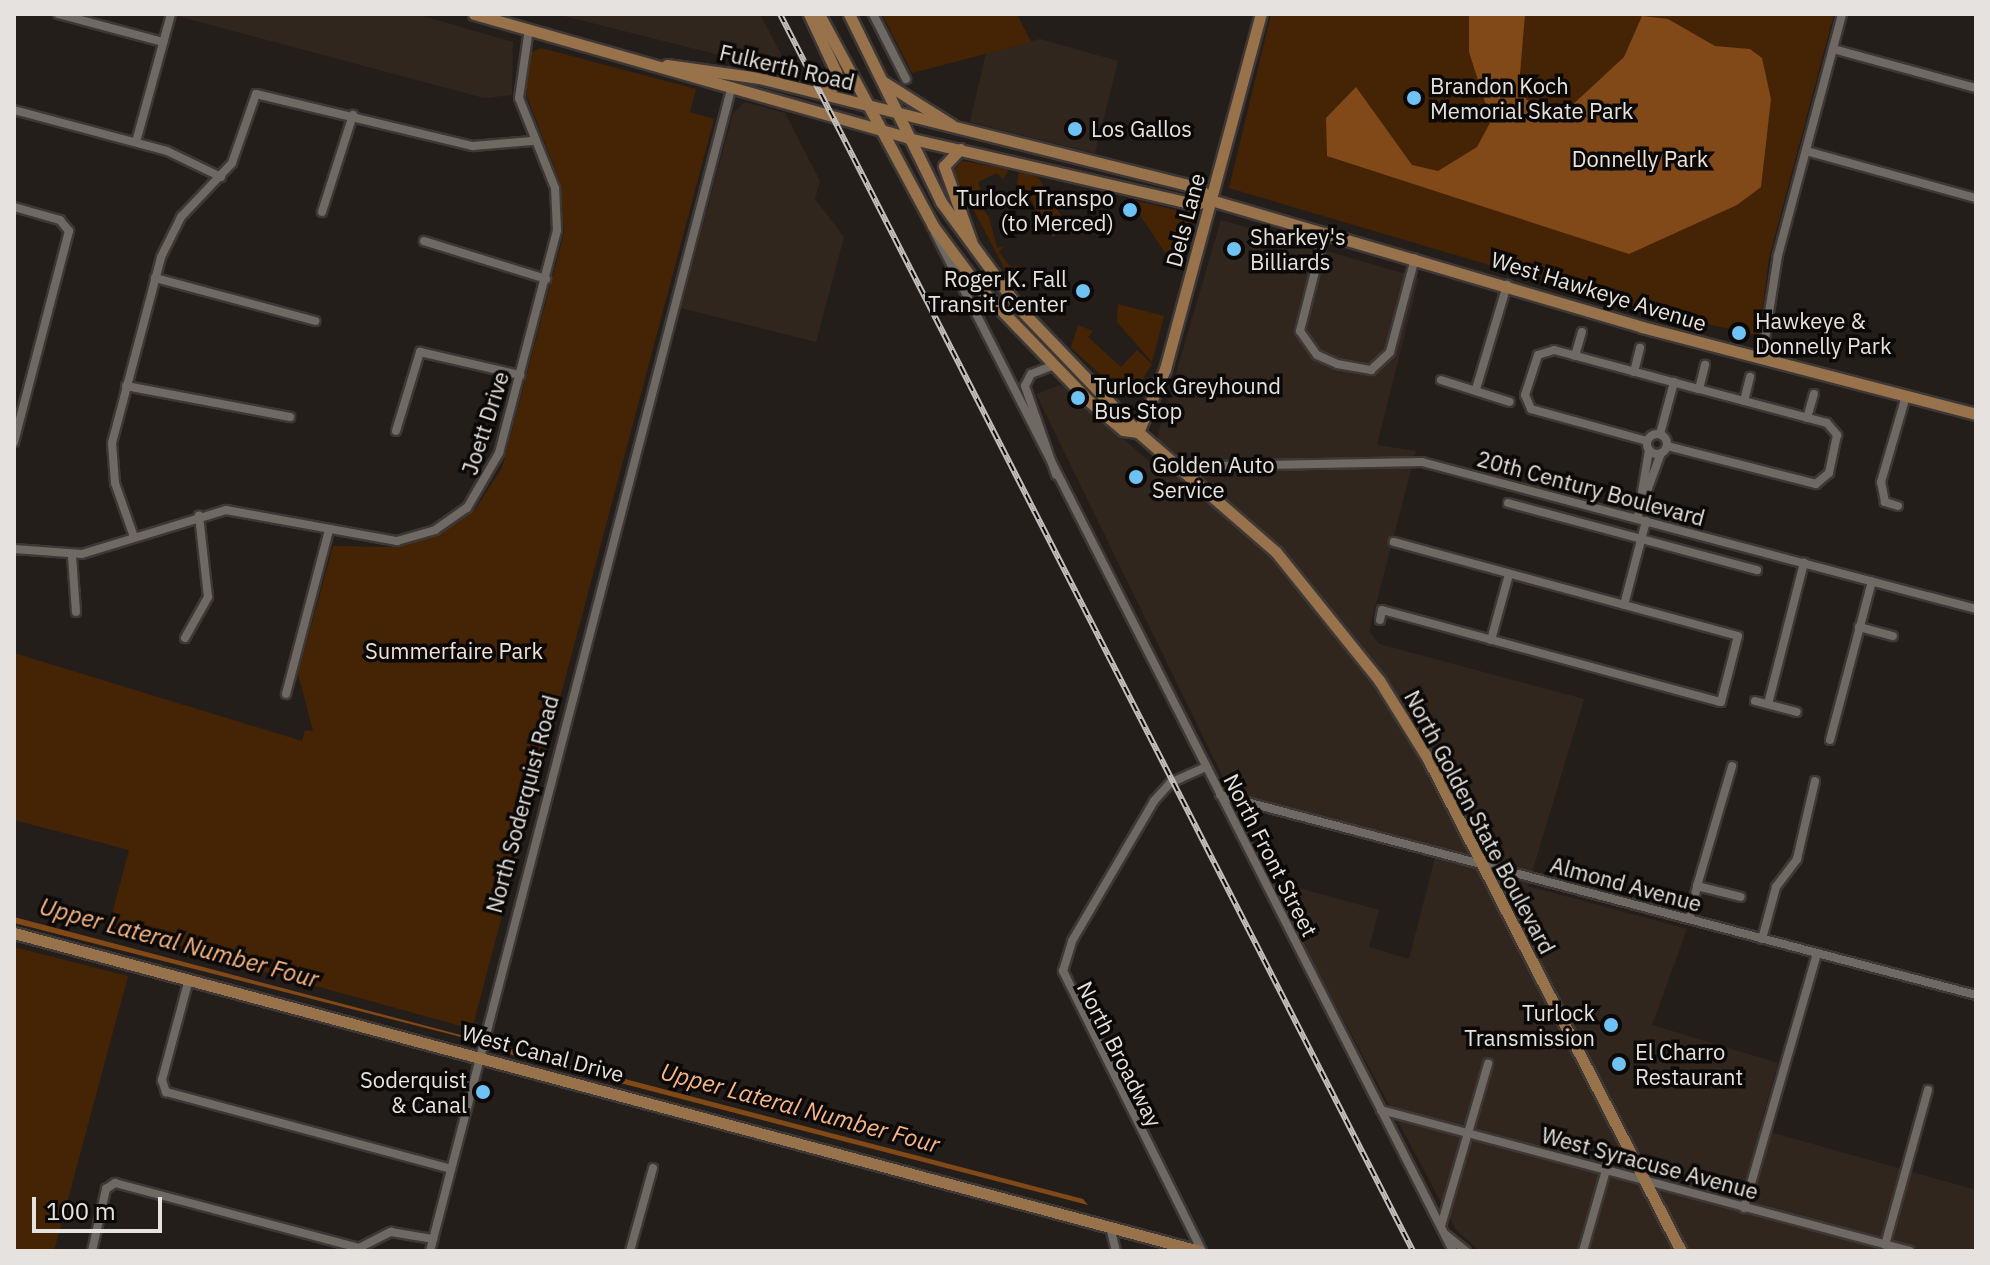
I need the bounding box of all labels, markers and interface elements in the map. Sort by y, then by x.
street label: Fulkerth Road [717,39,857,95]
place label: Brandon Koch Memorial Skate Park [1430,72,1633,124]
marker: Brandon Koch Memorial Skate Park [1405,89,1423,107]
place label: Los Gallos [1091,116,1192,142]
marker: Los Gallos [1066,120,1084,138]
park label: Donnelly Park [1572,146,1708,172]
street label: Dels Lane [1160,170,1210,270]
place label: Turlock Transpo (to Merced) [956,184,1114,236]
marker: Turlock Transpo (to Merced) [1121,201,1139,219]
place label: Sharkey's Billiards [1250,223,1346,274]
marker: Sharkey's Billiards [1225,240,1243,258]
street label: West Hawkeye Avenue [1488,246,1710,336]
place label: Roger K. Fall Transit Center [928,265,1067,316]
marker: Roger K. Fall Transit Center [1074,282,1092,300]
place label: Hawkeye & Donnelly Park [1755,307,1891,358]
marker: Hawkeye & Donnelly Park [1730,324,1748,342]
street label: Joett Drive [456,368,514,478]
place label: Turlock Greyhound Bus Stop [1094,372,1281,424]
marker: Turlock Greyhound Bus Stop [1069,389,1087,407]
street label: 20th Century Boulevard [1474,445,1708,531]
place label: Golden Auto Service [1152,451,1275,502]
marker: Golden Auto Service [1127,468,1145,486]
park label: Summerfaire Park [365,638,543,664]
street label: North Golden State Boulevard [1399,686,1561,958]
street label: North Soderquist Road [480,692,564,916]
street label: North Front Street [1219,769,1323,941]
street label: Almond Avenue [1547,851,1705,917]
water label: Upper Lateral Number Four [36,892,322,994]
street label: North Broadway [1072,977,1168,1131]
place label: Turlock Transmission [1464,999,1595,1050]
marker: Turlock Transmission [1602,1016,1620,1034]
street label: West Canal Drive [459,1019,627,1087]
place label: El Charro Restaurant [1635,1038,1743,1090]
marker: El Charro Restaurant [1610,1055,1628,1073]
water label: Upper Lateral Number Four [657,1057,943,1159]
place label: Soderquist & Canal [360,1066,467,1118]
marker: Soderquist & Canal [474,1083,492,1101]
street label: West Syracuse Avenue [1539,1121,1761,1205]
scale bar [36,1181,166,1231]
text: 100 m [46,1195,116,1227]

